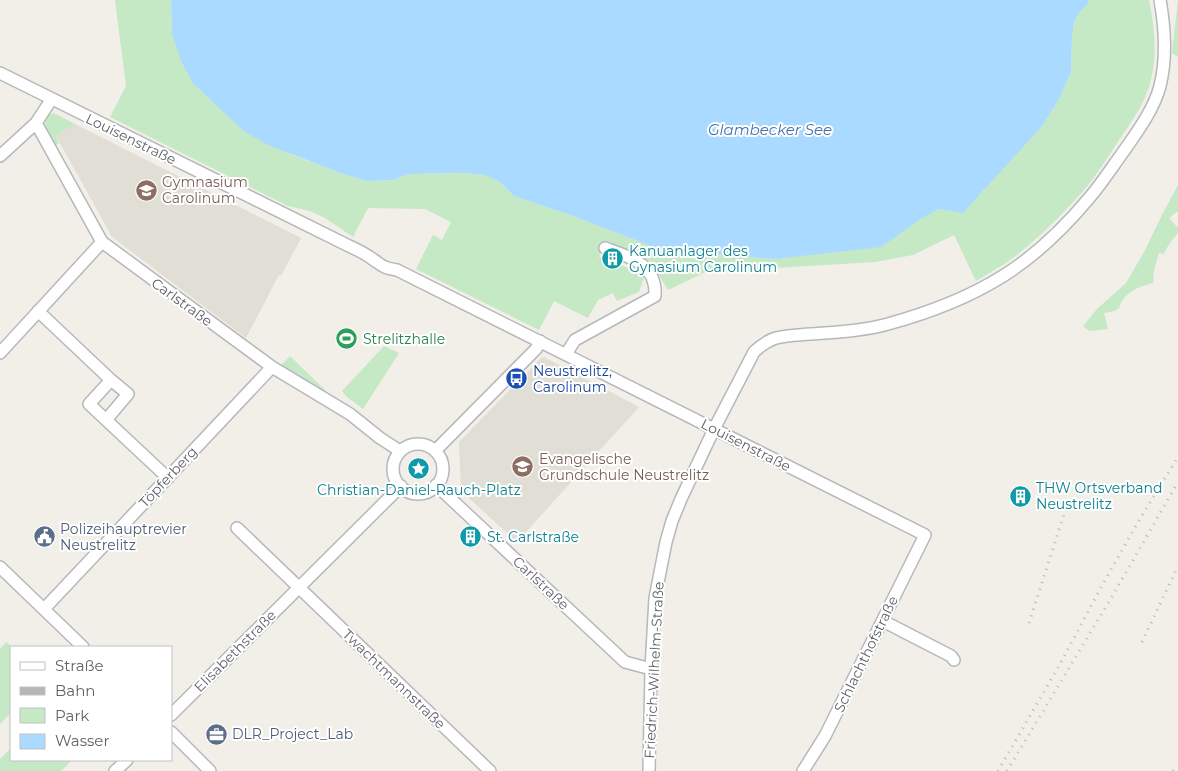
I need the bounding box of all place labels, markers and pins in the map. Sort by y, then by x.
place label: Gymnasium Carolinum [162,173,248,207]
school or university icon: Gymnasium Carolinum [134,178,158,202]
place label: Kanuanlager des Gynasium Carolinum [629,242,777,276]
building icon: Kanuanlager des Gynasium Carolinum [601,247,625,271]
sports icon: Strelitzhalle [335,327,359,351]
place label: Strelitzhalle [363,330,445,348]
place label: Neustrelitz, Carolinum [533,362,612,396]
bus stop icon: Neustrelitz, Carolinum [505,367,529,391]
place label: Evangelische Grundschule Neustrelitz [539,450,709,484]
school or university icon: Evangelische Grundschule Neustrelitz [511,455,535,479]
place icon: Christian-Daniel-Rauch-Platz [407,456,431,480]
place label: THW Ortsverband Neustrelitz [1036,479,1162,513]
place label: Christian-Daniel-Rauch-Platz [317,481,521,499]
building icon: THW Ortsverband Neustrelitz [1008,484,1032,508]
place label: Polizeihauptrevier Neustrelitz [60,520,187,554]
public building icon: Polizeihauptrevier Neustrelitz [32,525,56,549]
building icon: St. Carlstraße [459,525,483,549]
place label: St. Carlstraße [487,528,579,546]
office icon: DLR_Project_Lab [204,722,228,746]
place label: DLR_Project_Lab [232,725,353,743]

